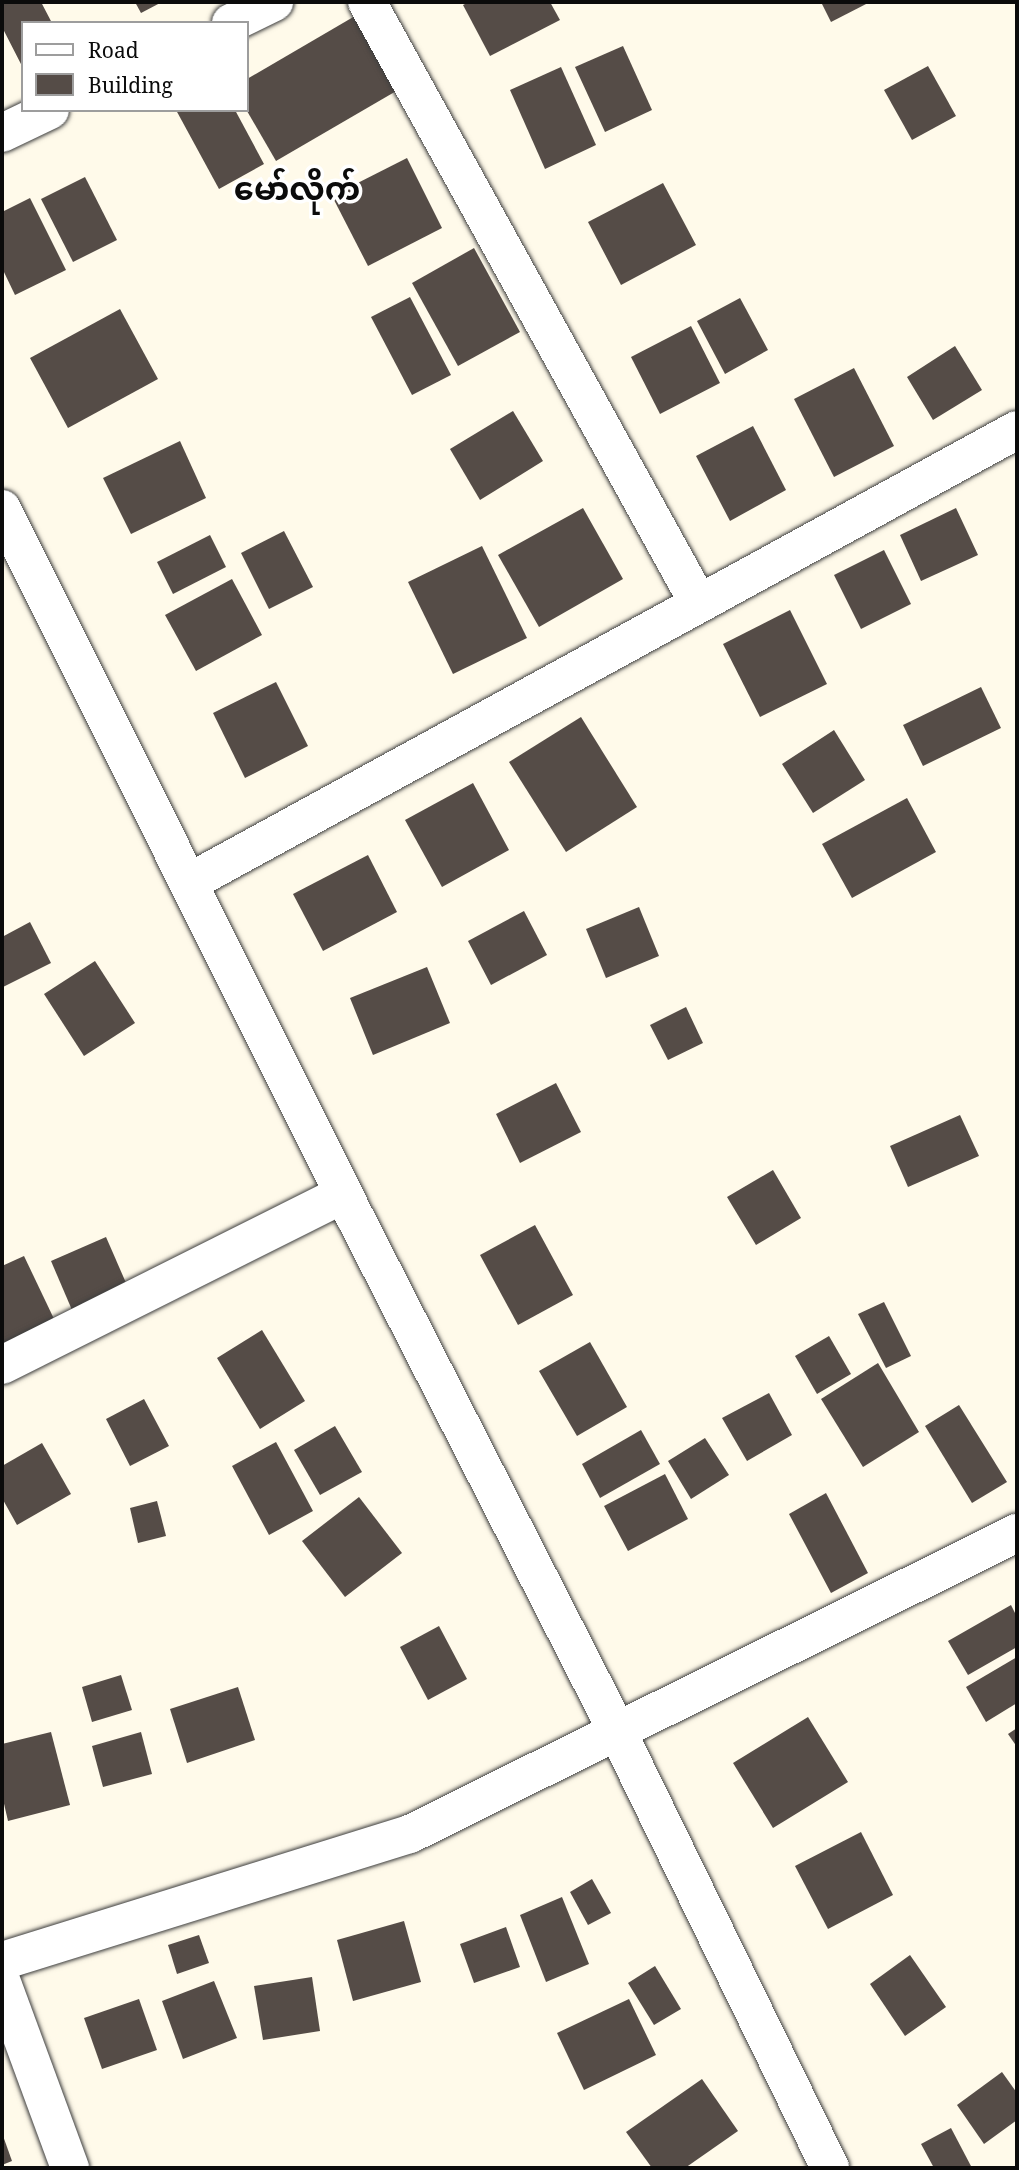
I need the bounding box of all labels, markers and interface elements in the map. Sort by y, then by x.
legend [21,21,248,112]
text: Road [88,36,139,64]
text: Building [88,71,173,99]
district label: မော်လိုက် [234,169,360,207]

